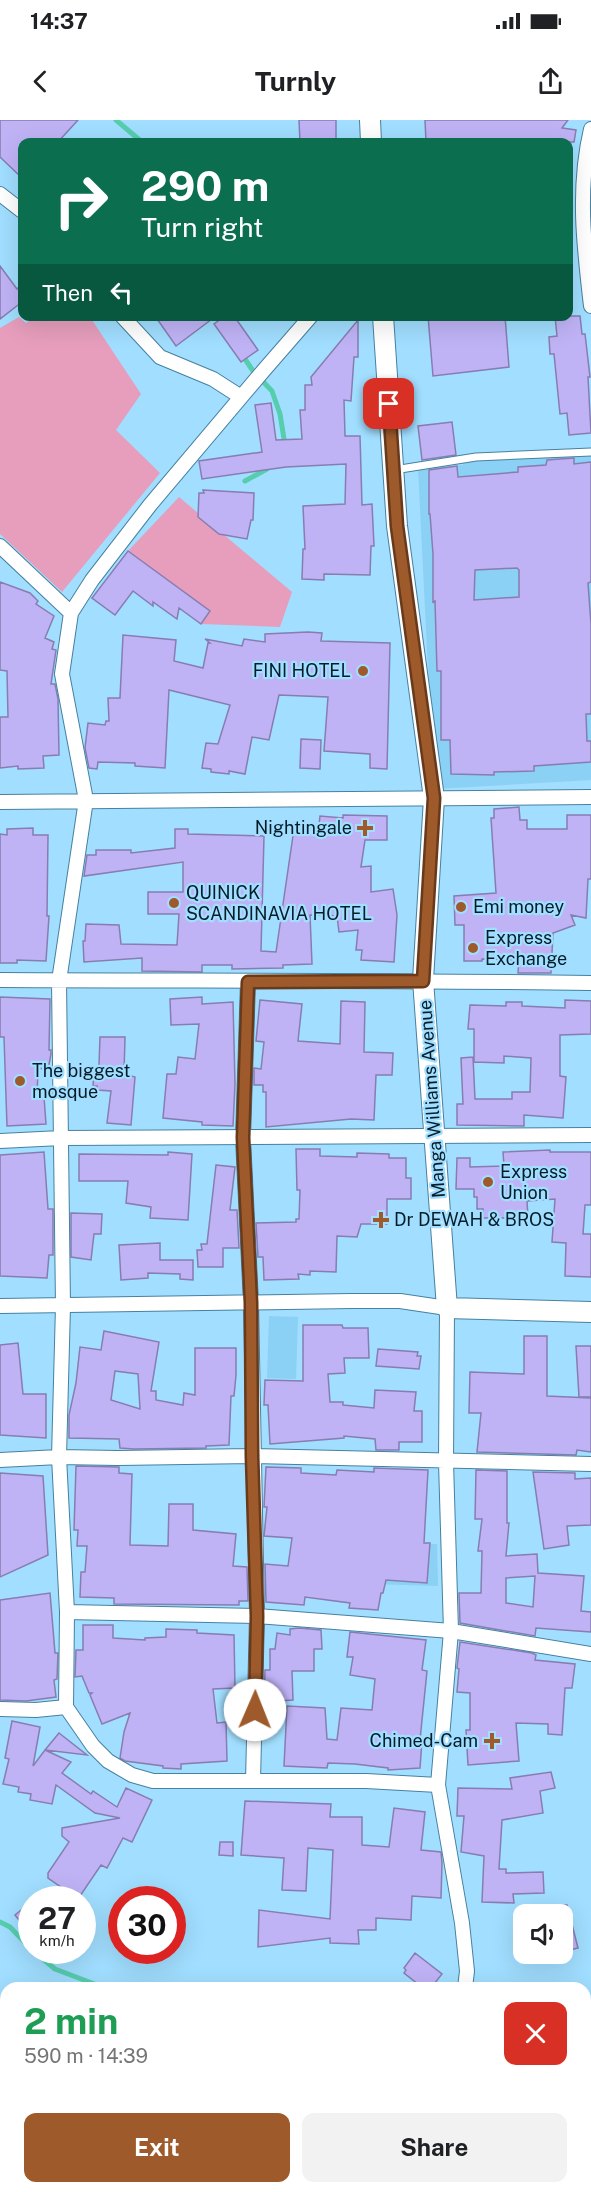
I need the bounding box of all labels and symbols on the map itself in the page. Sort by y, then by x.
pin [363,378,414,429]
place label: FINI HOTEL [253,660,351,681]
marker: FINI HOTEL [356,664,370,678]
place label: Nightingale [255,817,352,838]
marker: Nightingale [356,819,374,837]
place label: QUINICK SCANDINAVIA HOTEL [186,882,372,924]
marker: QUINICK SCANDINAVIA HOTEL [167,896,181,910]
place label: Emi money [473,896,565,917]
marker: Emi money [454,900,468,914]
place label: Express Exchange [485,927,567,969]
marker: Express Exchange [466,941,480,955]
street label: Manga Williams Avenue [414,999,449,1199]
place label: The biggest mosque [32,1060,131,1102]
marker: The biggest mosque [13,1074,27,1088]
place label: Express Union [500,1161,567,1203]
marker: Express Union [481,1175,495,1189]
place label: Dr DEWAH & BROS [394,1209,554,1230]
marker: Dr DEWAH & BROS [372,1211,390,1229]
position arrow [223,1678,287,1742]
place label: Chimed-Cam [370,1730,478,1751]
marker: Chimed-Cam [483,1732,501,1750]
speed limit sign: 30 [108,1886,186,1964]

